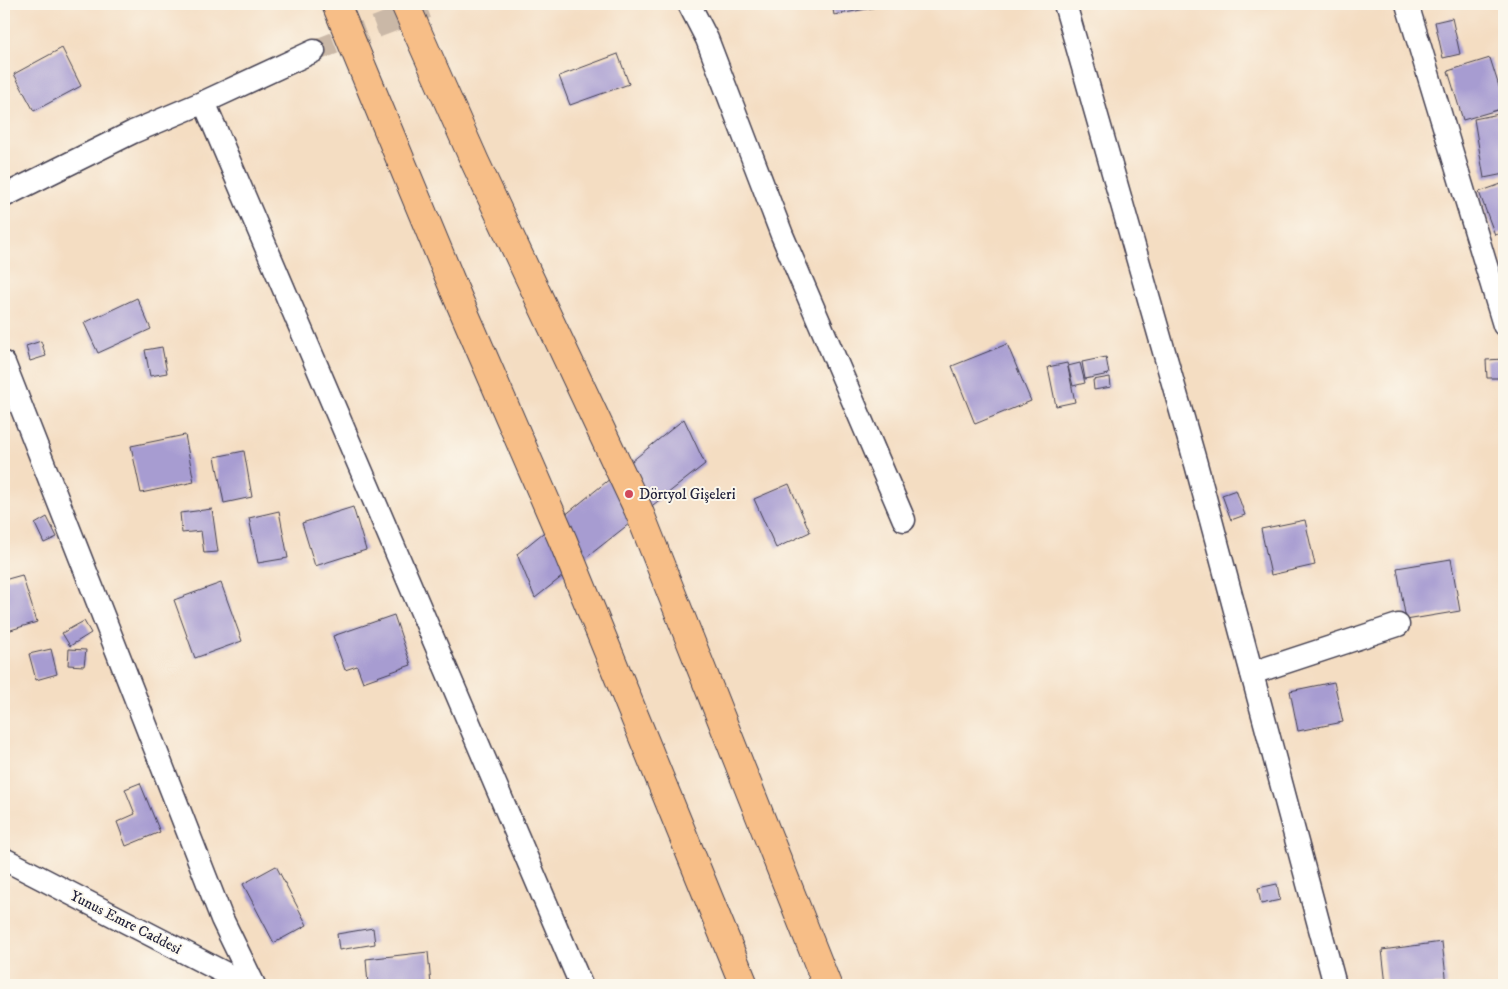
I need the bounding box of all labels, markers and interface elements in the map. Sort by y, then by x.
place label: Dörtyol Gişeleri [639,485,736,504]
marker: Dörtyol Gişeleri [623,488,635,500]
street label: Yunus Emre Caddesi [67,886,185,959]

